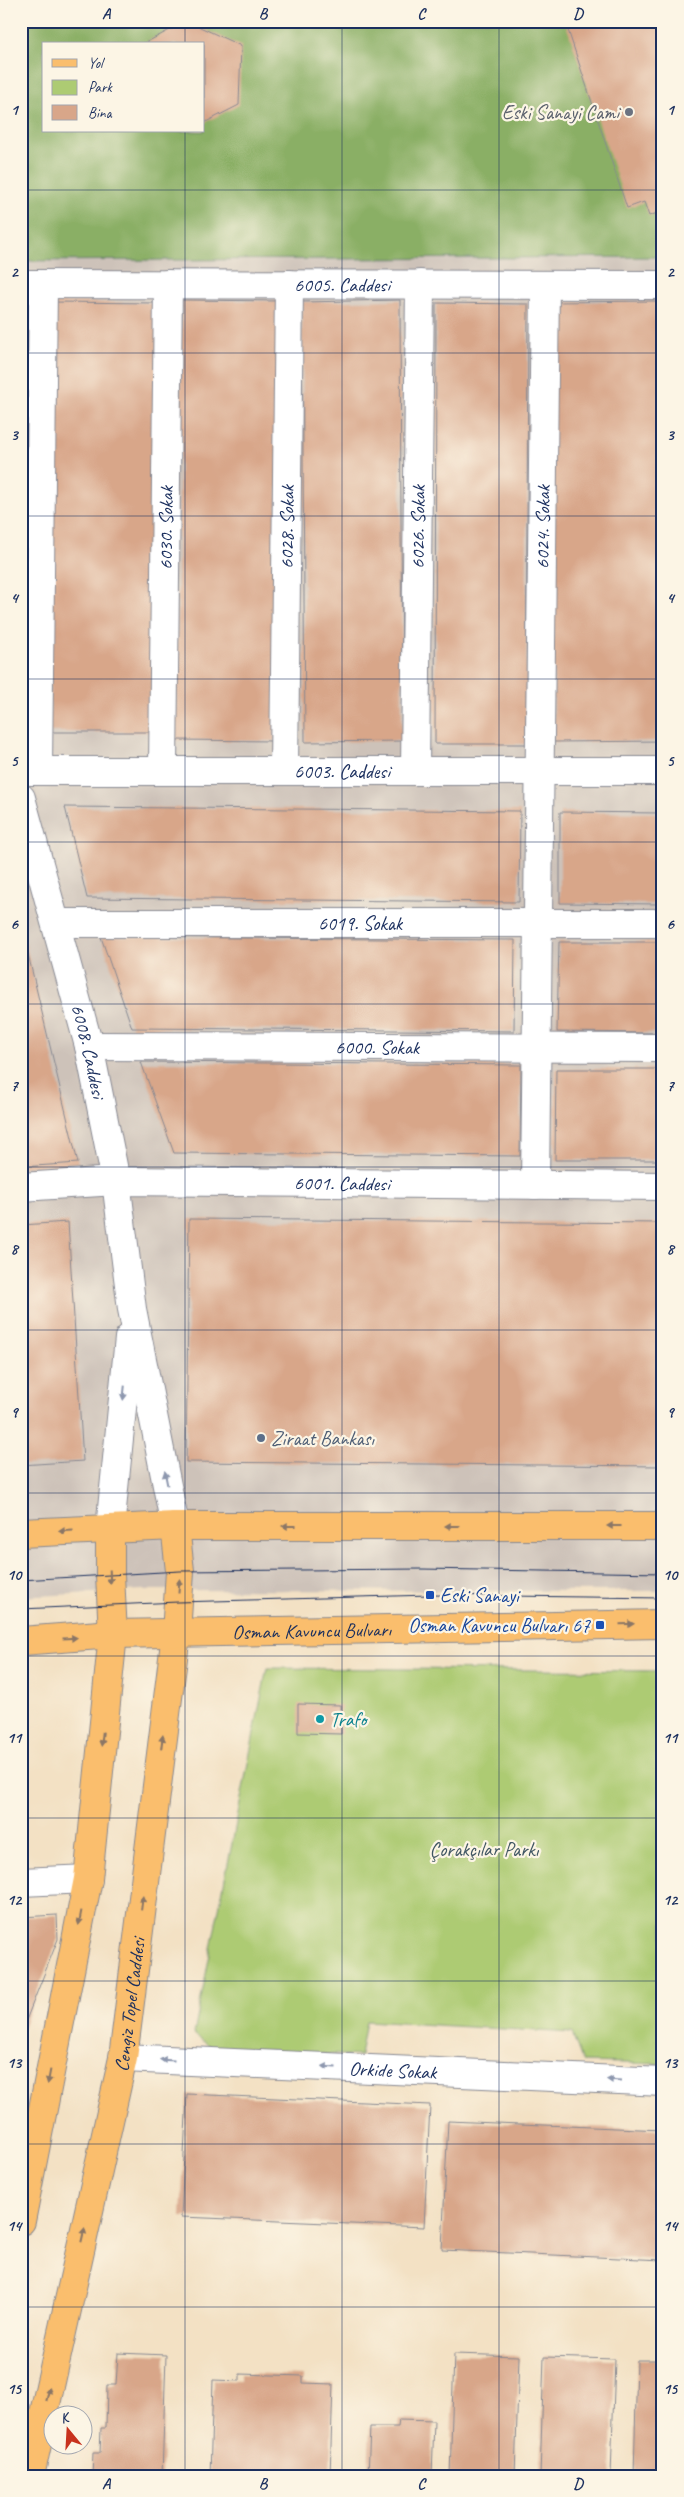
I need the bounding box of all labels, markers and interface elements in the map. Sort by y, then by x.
text: A [102,4,112,24]
text: B [259,4,269,24]
text: C [417,4,427,24]
text: D [573,4,584,24]
legend [42,42,205,132]
text: Yol [88,54,105,73]
text: Park [88,78,113,97]
text: 1 [10,100,19,120]
place label: Eski Sanayi Cami [502,100,621,125]
text: 1 [666,100,675,120]
text: Bina [88,104,113,123]
marker: Eski Sanayi Cami [623,106,635,118]
text: 2 [10,262,19,282]
text: 2 [666,262,675,282]
street label: 6005. Caddesi [294,272,392,298]
text: 3 [10,425,19,445]
text: 3 [666,425,675,445]
street label: 6028. Sokak [274,483,300,569]
street label: 6026. Sokak [405,483,431,569]
street label: 6024. Sokak [530,483,556,569]
street label: 6030. Sokak [153,484,179,570]
text: 4 [10,588,19,608]
text: 4 [666,588,675,608]
text: 5 [11,751,20,771]
text: 5 [667,751,676,771]
street label: 6003. Caddesi [294,759,392,784]
street label: 6019. Sokak [318,911,404,936]
text: 6 [10,914,19,934]
text: 6 [666,914,675,934]
street label: 6008. Caddesi [65,1001,112,1102]
street label: 6000. Sokak [335,1035,421,1060]
text: 7 [10,1076,19,1096]
text: 7 [666,1076,675,1096]
street label: 6001. Caddesi [294,1171,392,1197]
text: 8 [10,1239,19,1259]
text: 8 [666,1239,675,1259]
one-way arrow [119,1385,127,1401]
text: 9 [10,1402,19,1422]
text: 9 [666,1402,675,1422]
place label: Ziraat Bankası [271,1426,375,1451]
marker: Ziraat Bankası [255,1432,267,1444]
one-way arrow [162,1471,170,1486]
one-way arrow [281,1522,297,1530]
one-way arrow [443,1522,459,1530]
one-way arrow [606,1522,622,1530]
one-way arrow [57,1528,73,1536]
text: 10 [7,1565,23,1585]
text: 10 [663,1565,679,1585]
one-way arrow [106,1570,114,1586]
one-way arrow [176,1577,184,1593]
place label: Eski Sanayi [440,1583,521,1608]
marker: Eski Sanayi [424,1589,436,1601]
place label: Osman Kavuncu Bulvarı 67 [408,1613,591,1638]
street label: Osman Kavuncu Bulvarı [232,1617,393,1645]
marker: Osman Kavuncu Bulvarı 67 [594,1619,606,1631]
one-way arrow [619,1620,635,1628]
one-way arrow [62,1633,78,1641]
place label: Trafo [330,1707,368,1732]
marker: Trafo [314,1713,326,1725]
text: 11 [7,1728,23,1748]
text: 11 [663,1728,679,1748]
one-way arrow [98,1732,106,1748]
one-way arrow [158,1734,166,1750]
park label: Çorakçılar Parkı [430,1837,540,1862]
text: 12 [7,1890,23,1910]
text: 12 [663,1890,679,1910]
one-way arrow [138,1895,146,1911]
one-way arrow [76,1910,84,1926]
street label: Cengiz Topel Caddesi [108,1934,151,2074]
text: 13 [7,2053,23,2073]
text: 13 [663,2053,679,2073]
one-way arrow [159,2055,175,2063]
street label: Orkide Sokak [348,2056,439,2085]
one-way arrow [321,2063,337,2071]
one-way arrow [45,2070,53,2086]
one-way arrow [606,2075,622,2083]
text: 14 [7,2216,23,2236]
text: 14 [663,2216,679,2236]
one-way arrow [79,2228,87,2243]
text: 15 [7,2379,23,2399]
text: 15 [663,2379,679,2399]
one-way arrow [44,2386,52,2402]
north arrow [42,2404,92,2454]
text: K [58,2408,73,2427]
text: A [102,2474,112,2494]
text: B [259,2474,269,2494]
text: C [417,2474,427,2494]
text: D [573,2474,584,2494]

